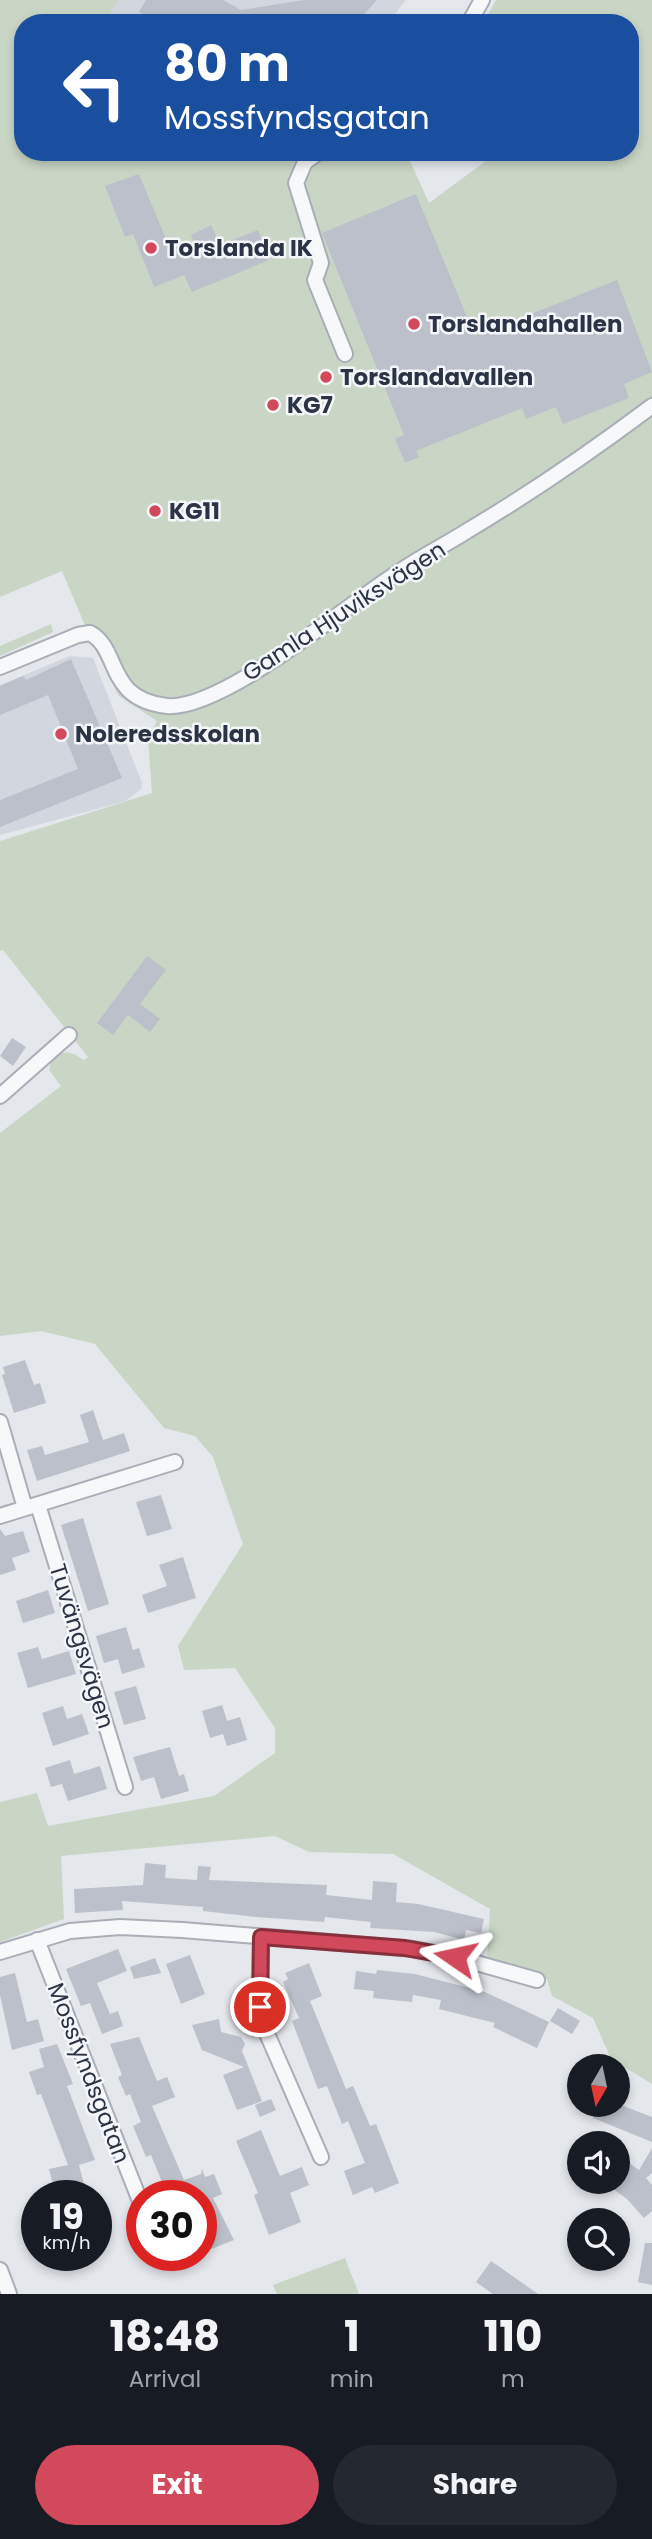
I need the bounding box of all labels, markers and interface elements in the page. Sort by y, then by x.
text: 80 m [164,30,290,98]
icon: left [49,42,140,133]
text: Mossfyndsgatan [164,95,430,140]
place label: Torslanda IK [165,232,313,264]
marker: Torslanda IK [143,240,159,256]
place label: Torslandahallen [428,308,622,340]
marker: Torslandahallen [406,316,422,332]
place label: Torslandavallen [340,361,533,393]
marker: Torslandavallen [318,369,334,385]
place label: KG7 [287,389,333,421]
marker: KG7 [265,397,281,413]
place label: KG11 [169,495,220,527]
marker: KG11 [147,503,163,519]
street label: Gamla Hjuviksvägen [236,533,452,689]
place label: Noleredsskolan [75,718,260,750]
marker: Noleredsskolan [53,726,69,742]
street label: Tuvängsvägen [42,1560,122,1732]
position arrow [418,1920,492,1994]
pin [230,1977,290,2037]
street label: Mossfyndsgatan [40,1978,138,2168]
icon: arrive [241,1988,279,2026]
north arrow [567,2054,630,2118]
map controls [567,2054,630,2271]
button: sound [567,2131,630,2194]
speed limit sign: 30 [126,2180,217,2271]
text: 19 [49,2192,84,2241]
button: search [567,2208,630,2271]
text: km/h [43,2230,90,2255]
text: 18:48 [110,2307,220,2366]
text: 1 [344,2307,360,2366]
text: 110 [483,2307,542,2366]
text: Arrival [129,2363,201,2395]
text: min [330,2363,374,2395]
text: m [501,2363,525,2395]
button: Exit [35,2445,319,2525]
button: Share [333,2445,617,2525]

